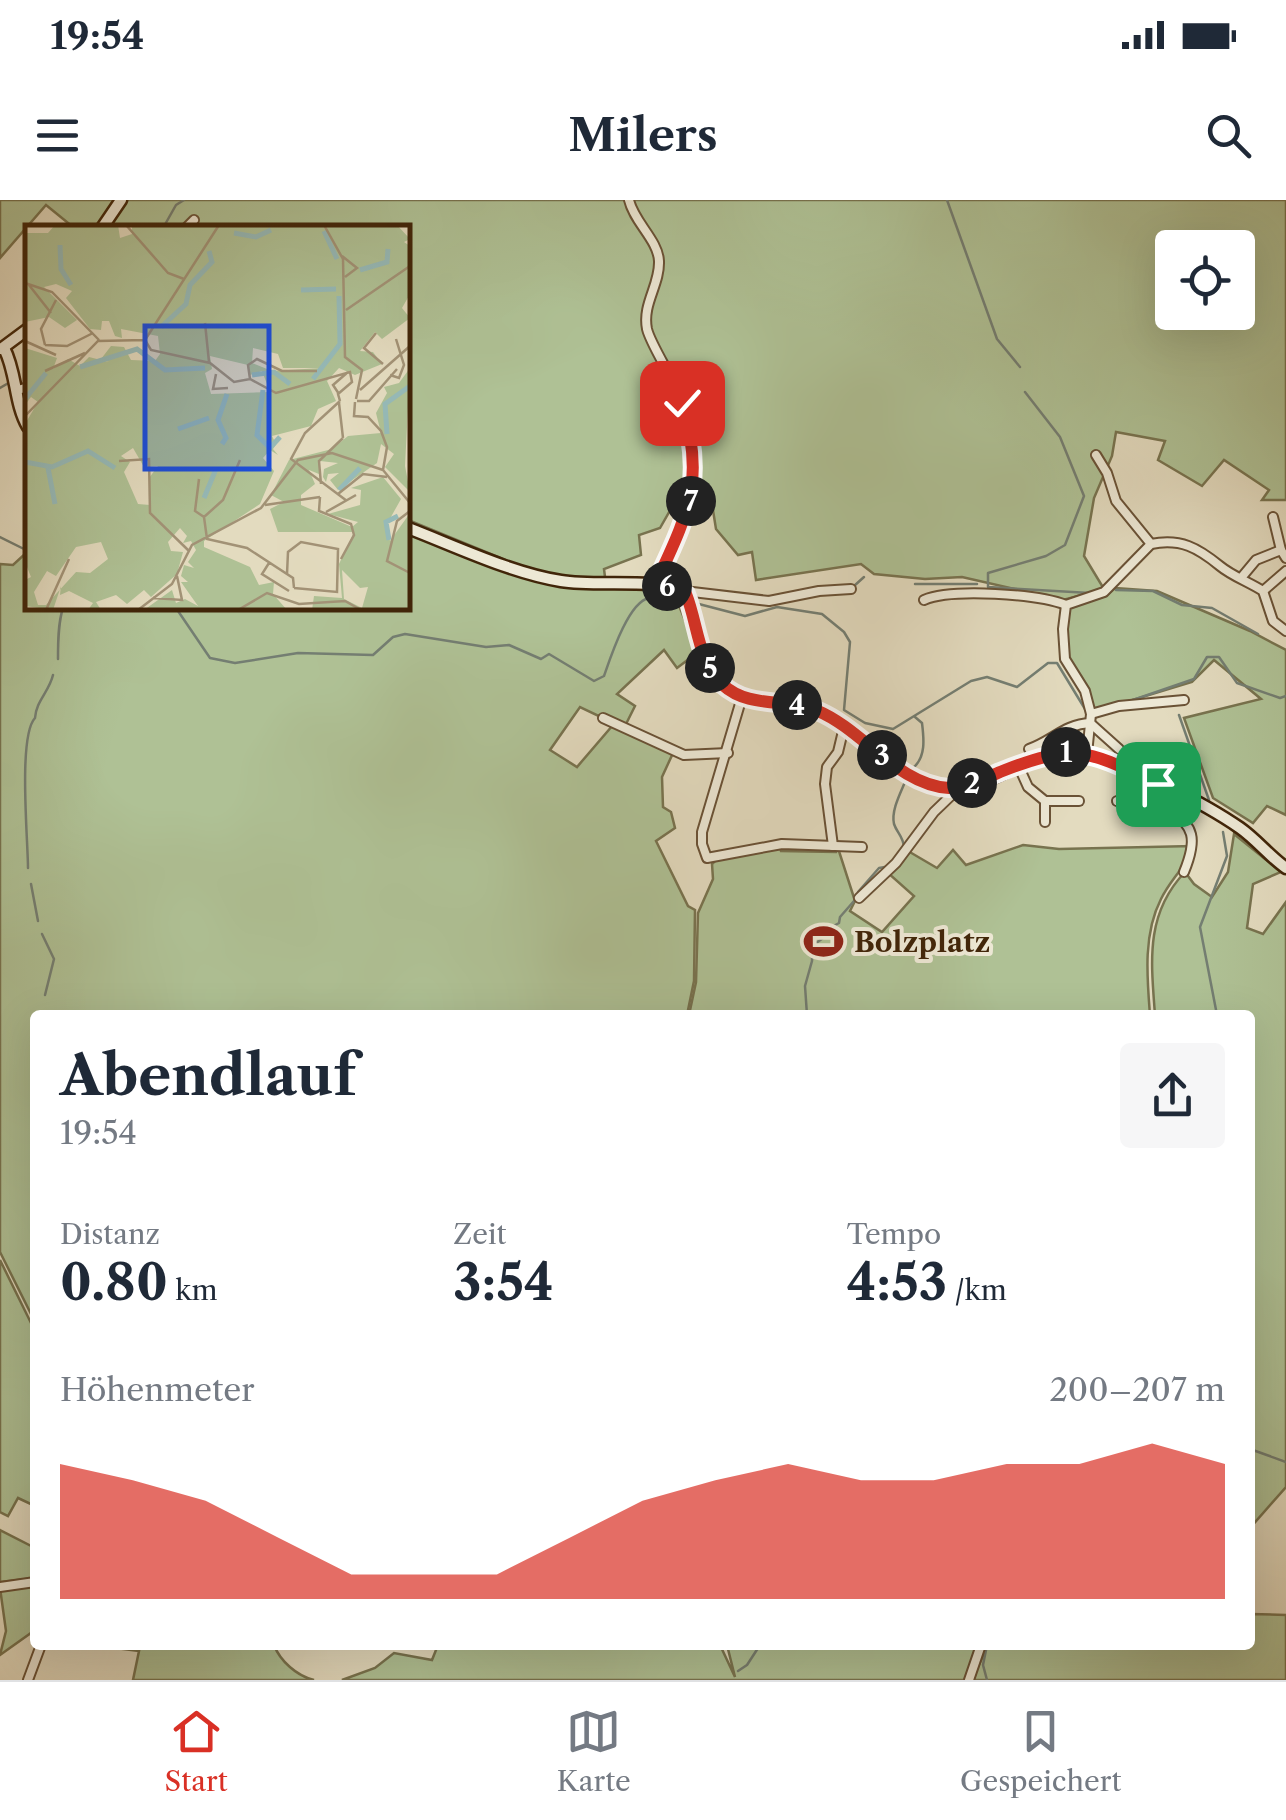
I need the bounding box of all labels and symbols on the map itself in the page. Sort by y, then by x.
inset map [25,225,410,610]
pin [640,361,725,446]
pin: 7 [666,476,716,526]
pin: 6 [642,561,692,611]
pin: 5 [685,643,735,693]
pin: 4 [772,680,822,730]
pin: 1 [1041,727,1091,777]
pin: 3 [857,730,907,780]
pin [1116,742,1201,827]
pin: 2 [947,758,997,808]
sports icon: Bolzplatz [803,921,845,963]
place label: Bolzplatz [854,925,990,959]

